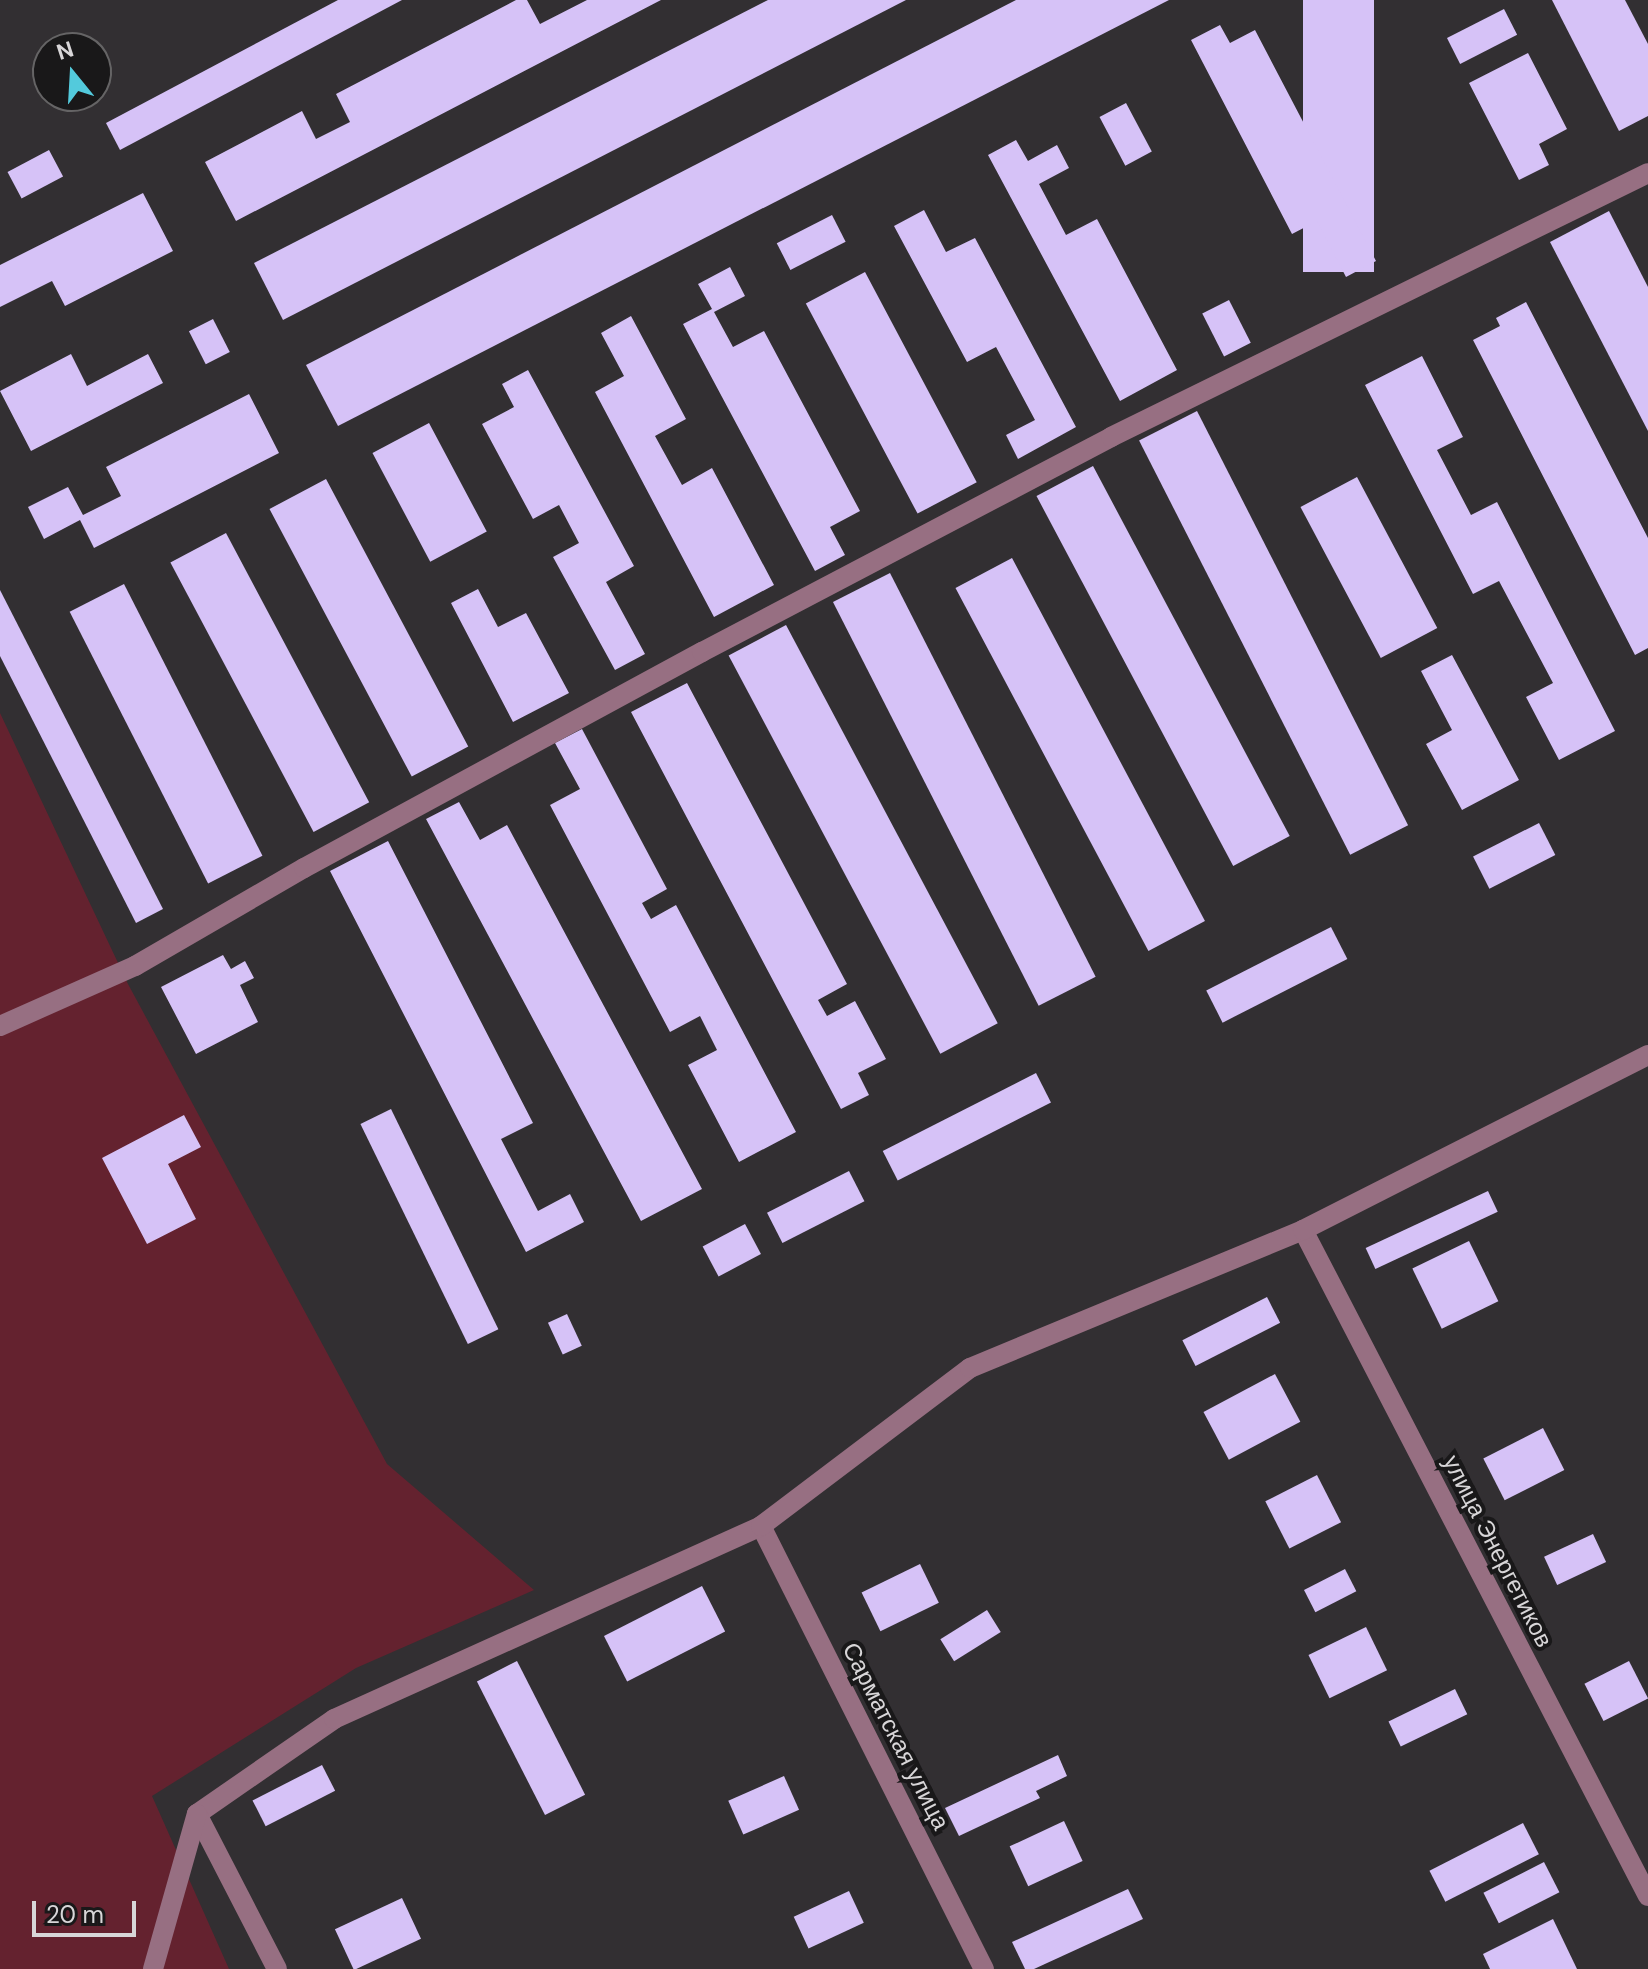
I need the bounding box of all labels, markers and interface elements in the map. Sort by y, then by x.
north arrow [32,32,112,112]
text: N [53,34,77,67]
street label: улица Энергетиков [1437,1450,1559,1652]
street label: Сарматская улица [836,1638,956,1834]
scale bar [36,1885,140,1935]
text: 20 m [46,1899,104,1930]

